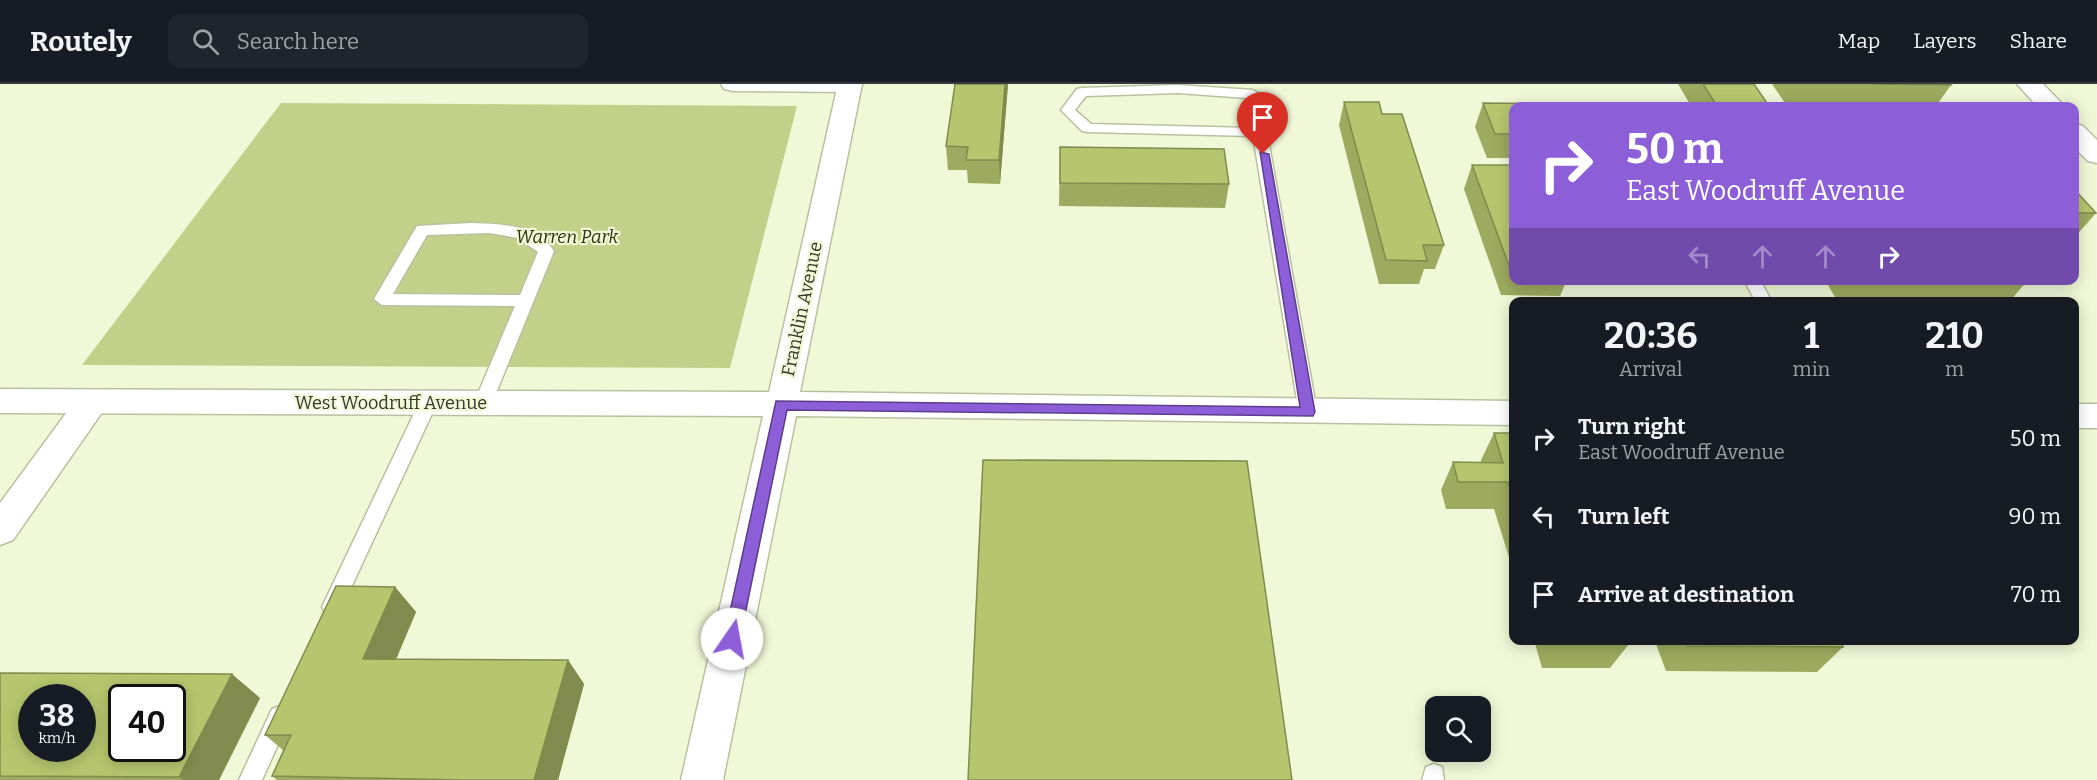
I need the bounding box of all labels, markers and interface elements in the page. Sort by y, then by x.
search box [168,14,588,68]
text: Routely [30,25,132,58]
icon: search [189,25,222,58]
text: Search here [237,28,359,55]
text: Map [1838,28,1880,54]
text: Layers [1913,28,1977,54]
text: Share [2010,28,2067,54]
pin [1237,92,1288,154]
icon: arrive [1246,101,1279,134]
text: 50 m [1626,124,1723,174]
icon: right [1527,126,1605,204]
text: East Woodruff Avenue [1626,175,1905,207]
park label: Warren Park [516,226,619,248]
street label: Franklin Avenue [777,240,827,378]
icon: left [1683,240,1716,273]
icon: ahead [1746,240,1779,273]
icon: ahead [1809,240,1842,273]
icon: right [1872,240,1905,273]
text: 20:36 [1604,314,1698,358]
text: 1 [1804,314,1819,358]
text: 210 [1925,314,1984,358]
text: Arrival [1619,357,1682,381]
text: min [1793,357,1830,381]
text: m [1945,357,1964,381]
street label: West Woodruff Avenue [295,392,487,414]
text: Turn right [1578,413,1686,440]
icon: right [1527,422,1560,455]
text: 50 m [2010,425,2061,452]
text: East Woodruff Avenue [1578,440,1785,464]
icon: left [1527,500,1560,533]
text: Turn left [1578,503,1670,530]
text: 90 m [2009,503,2061,530]
icon: arrive [1527,578,1560,611]
text: Arrive at destination [1578,581,1794,608]
text: 70 m [2011,581,2061,608]
position arrow [700,607,764,671]
speed limit sign: 40 [108,684,186,762]
map controls [1425,696,1491,762]
button: search [1425,696,1491,762]
text: 38 [39,698,75,734]
text: km/h [38,729,76,747]

